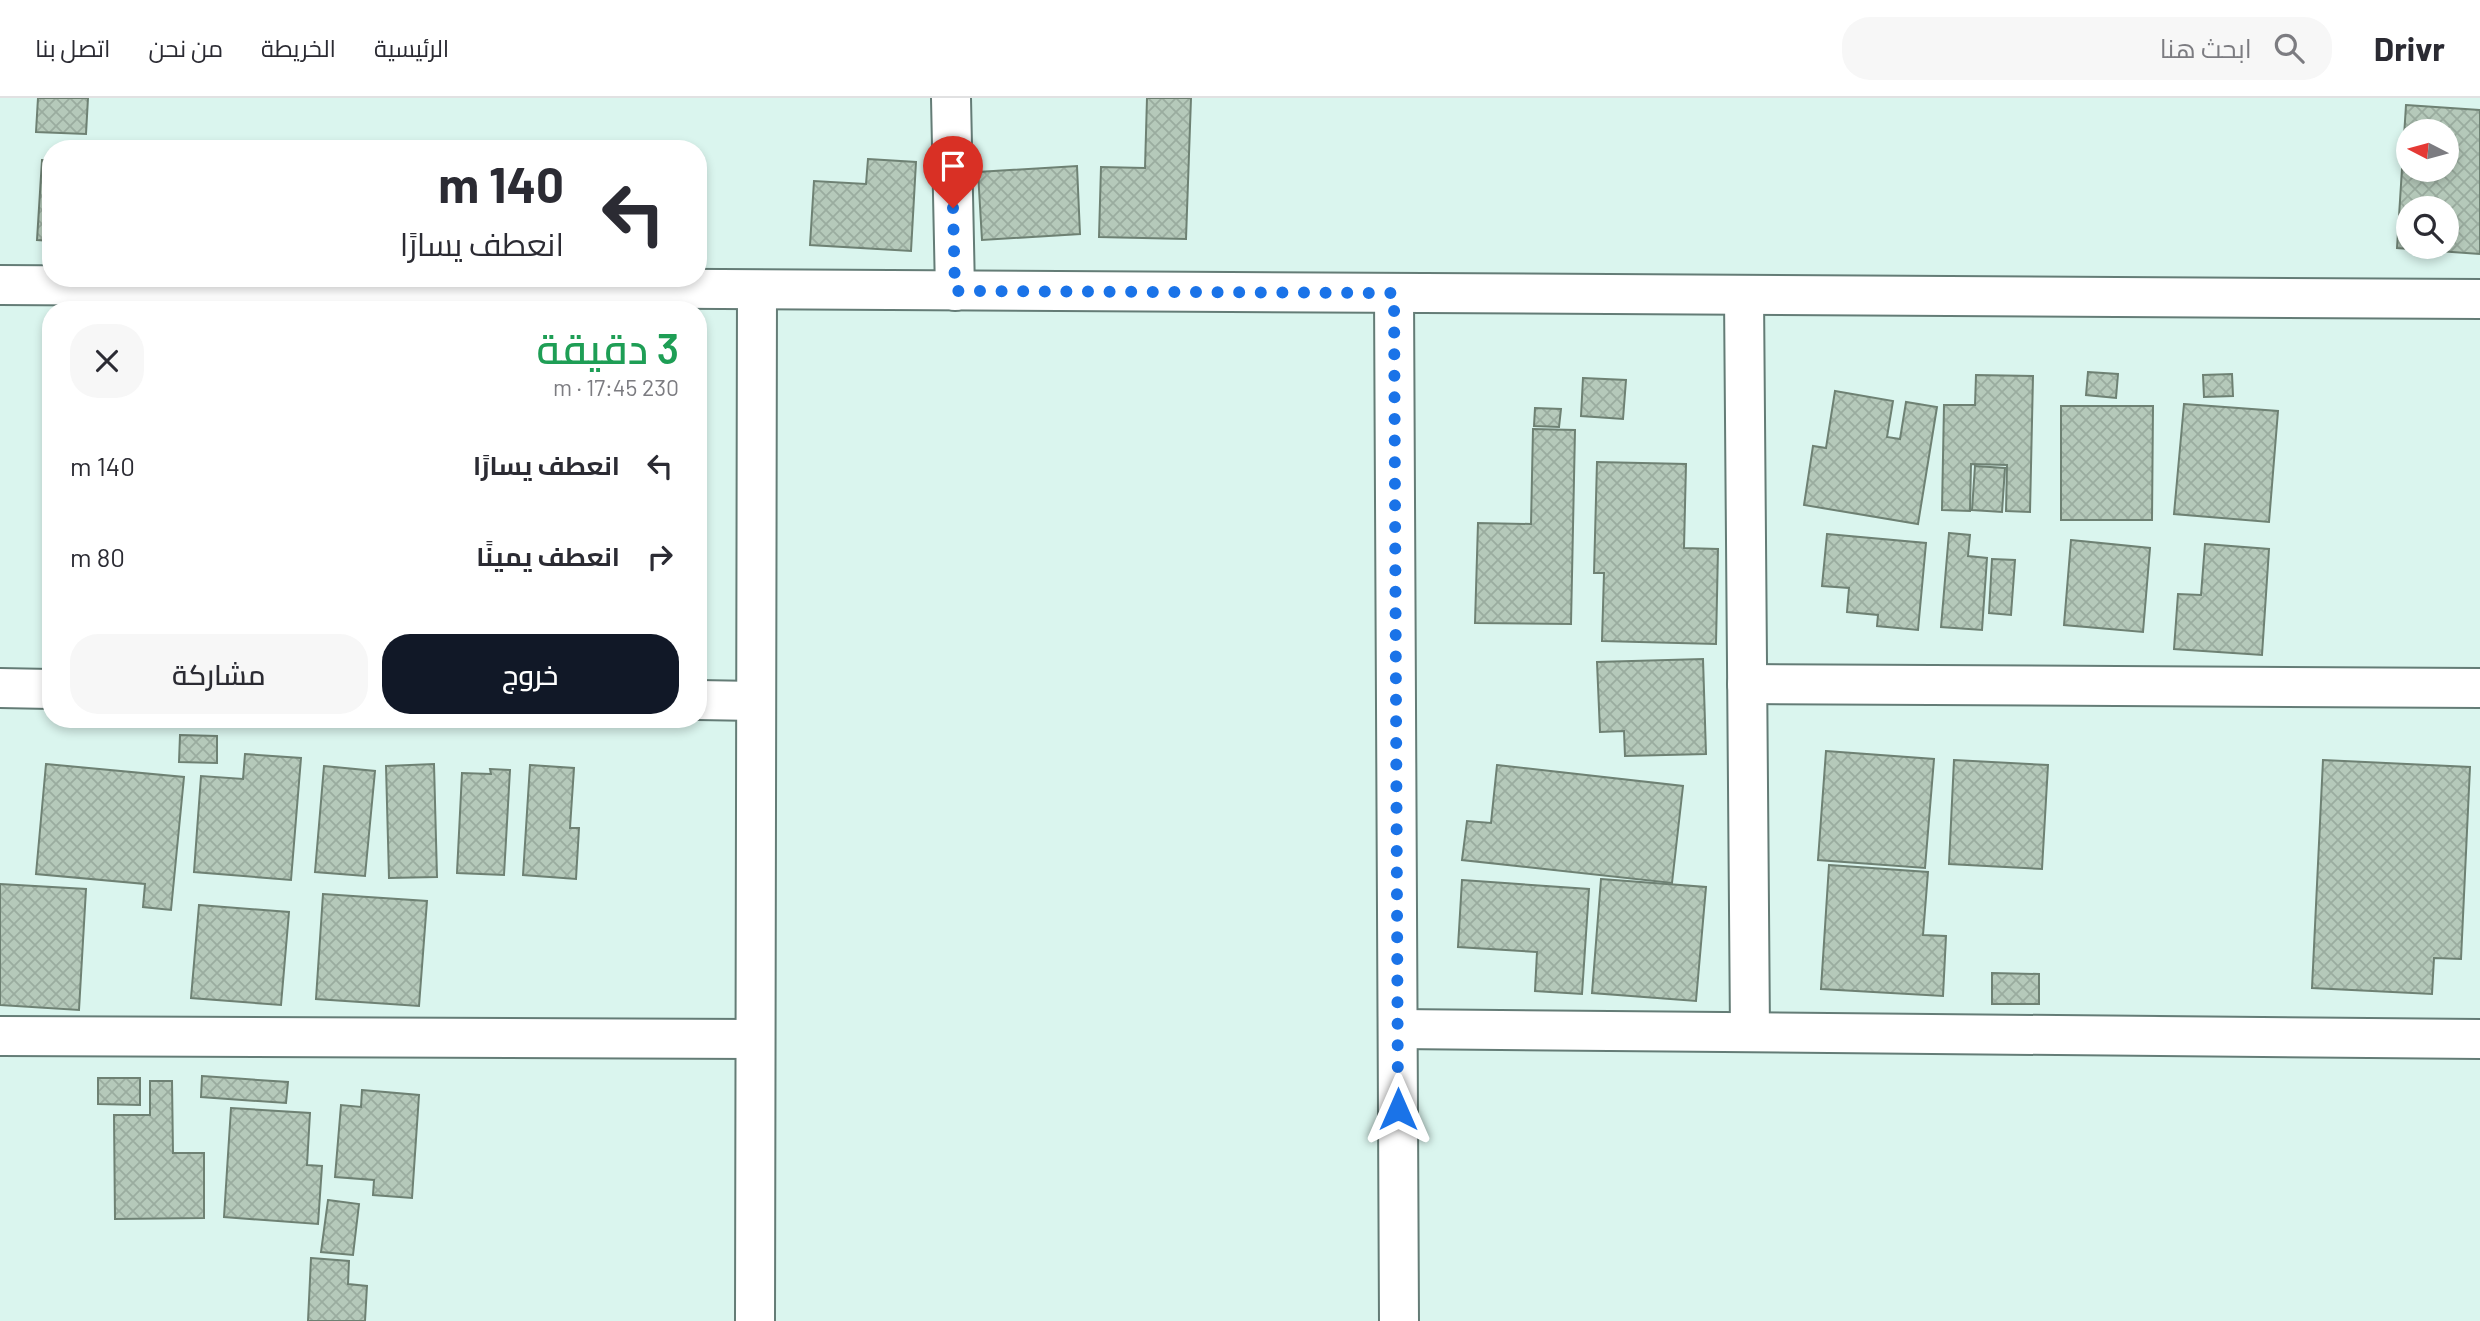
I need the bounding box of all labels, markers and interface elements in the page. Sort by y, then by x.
search box [1842,17,2332,80]
text: Drivr [2374,28,2445,68]
icon: search [2270,29,2308,67]
text: ابحث هنا [2160,32,2252,63]
text: اتصل بنا [35,33,110,62]
text: من نحن [148,33,223,62]
text: الخريطة [261,33,336,62]
text: الرئيسية [374,33,449,62]
north arrow [2396,119,2459,182]
map controls [2396,119,2459,259]
pin [923,136,983,208]
icon: arrive [934,147,972,185]
text: 140 m [438,154,564,213]
icon: left [588,168,679,259]
button: search [2396,196,2459,259]
text: انعطف يسارًا [400,224,564,262]
text: 3 دقيقة [536,322,679,372]
button: close [70,324,144,398]
text: 230 m · 17:45 [553,373,679,401]
icon: left [641,447,679,485]
text: انعطف يسارًا [473,449,620,480]
text: 140 m [70,450,135,481]
icon: right [641,538,679,576]
text: انعطف يمينًا [476,540,620,571]
text: 80 m [70,541,125,572]
button: مشاركة [70,634,368,714]
button: خروج [382,634,679,714]
position arrow [1361,1072,1435,1146]

